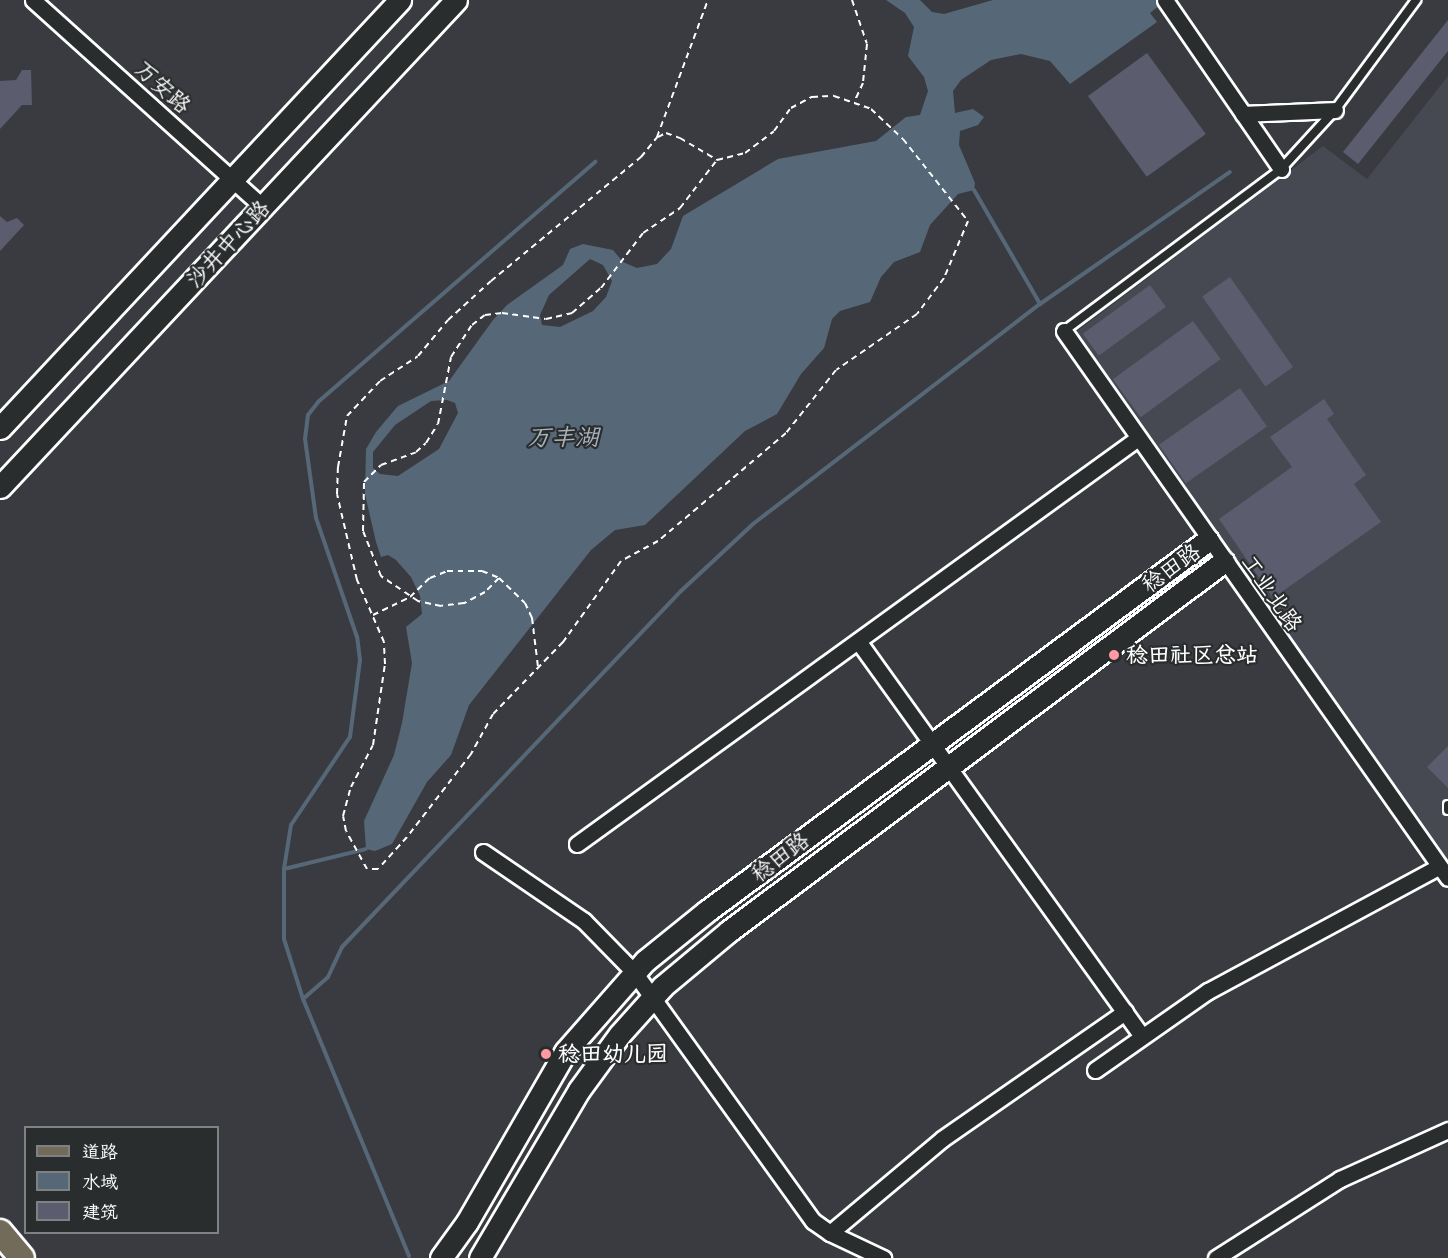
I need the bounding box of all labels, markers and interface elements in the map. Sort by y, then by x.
street label: 万安路 [130,55,196,119]
street label: 沙井中心路 [181,195,275,293]
water label: 万丰湖 [527,423,599,451]
street label: 稔田路 [1137,538,1205,598]
street label: 工业北路 [1236,549,1308,637]
place label: 稔田社区总站 [1126,642,1258,668]
marker: 稔田社区总站 [1107,648,1121,662]
street label: 稔田路 [746,827,814,887]
place label: 稔田幼儿园 [558,1041,668,1067]
marker: 稔田幼儿园 [539,1047,553,1061]
legend [24,1126,219,1234]
text: 道路 [82,1141,118,1163]
text: 水域 [82,1171,118,1193]
text: 建筑 [82,1201,118,1223]

